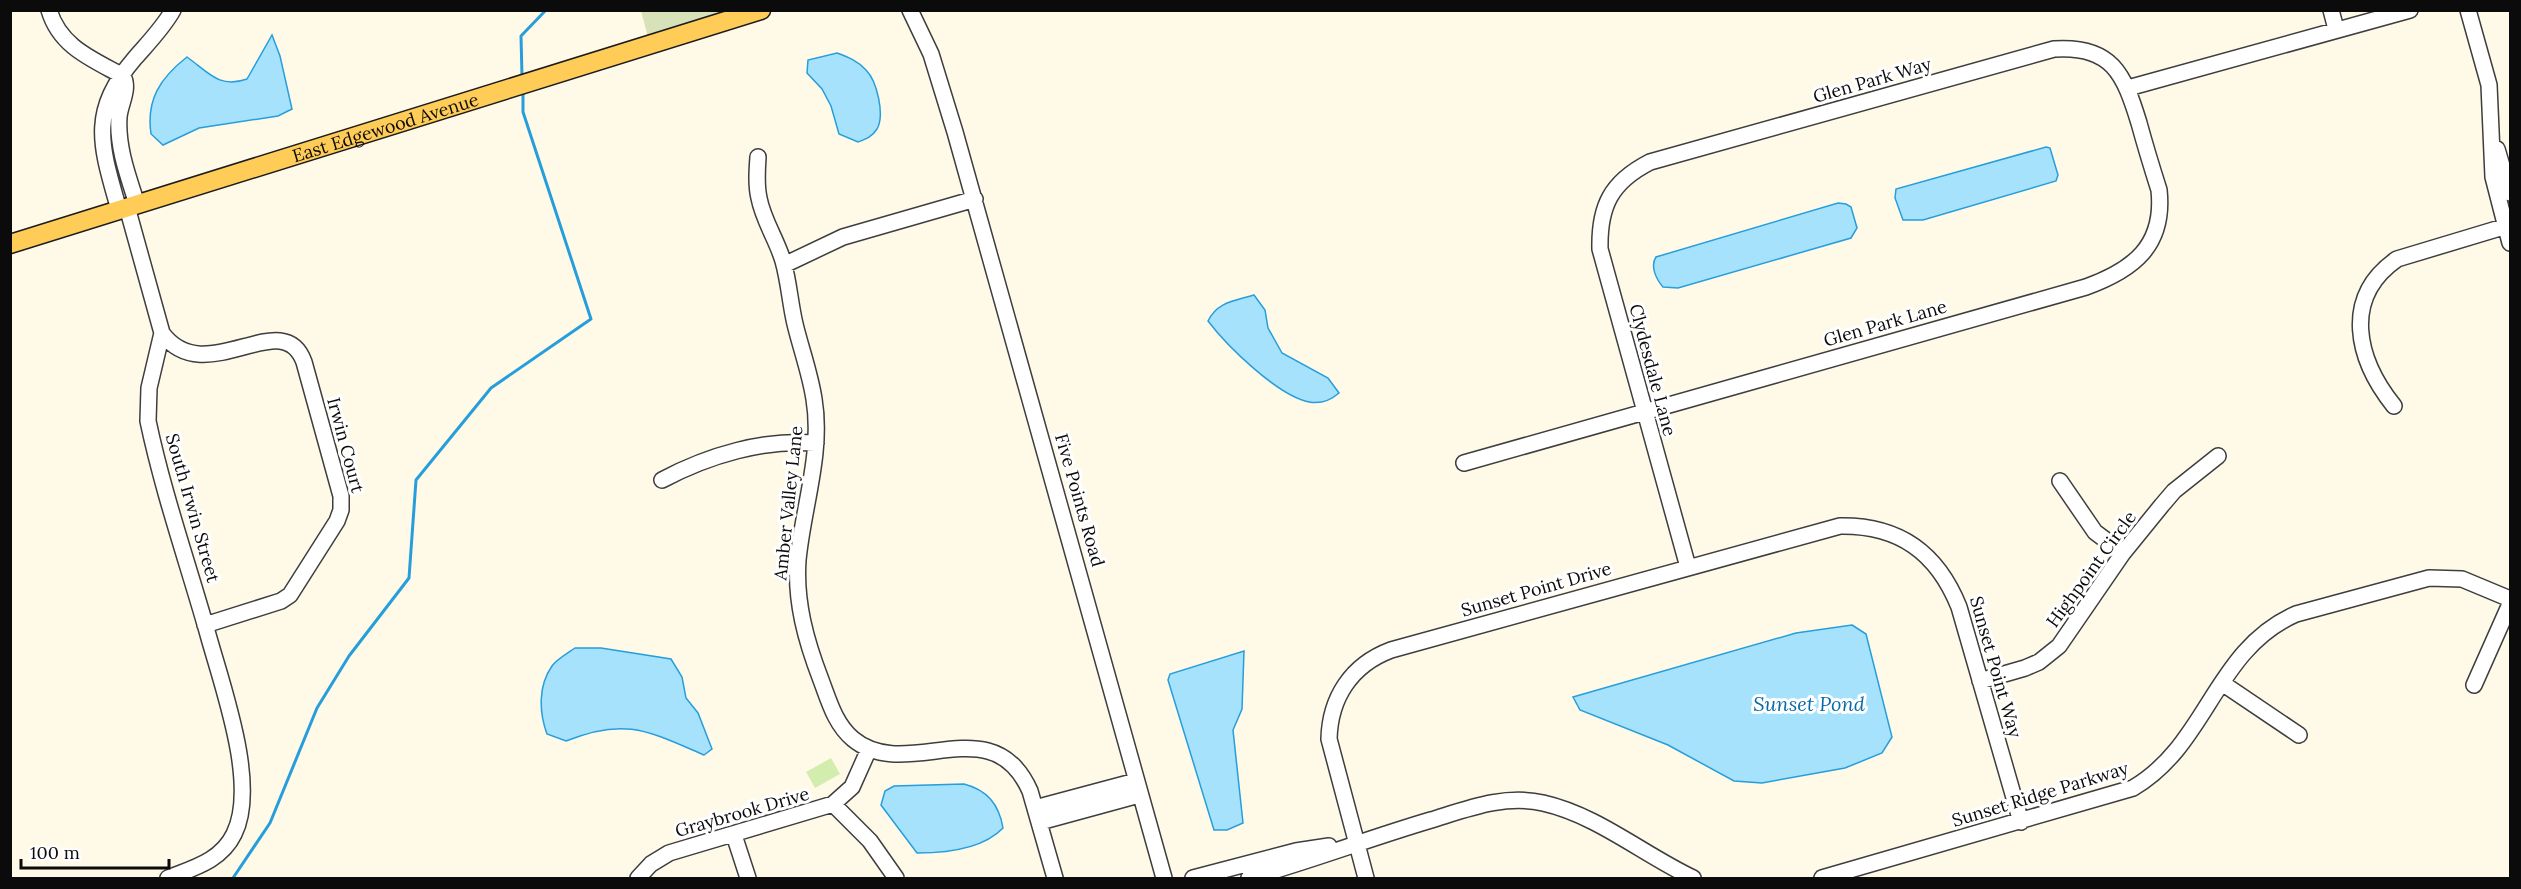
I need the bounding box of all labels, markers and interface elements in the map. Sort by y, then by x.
street label: Glen Park Way [1810,52,1934,108]
street label: East Edgewood Avenue [289,87,481,167]
street label: Glen Park Lane [1821,294,1949,352]
street label: Clydesdale Lane [1624,301,1682,439]
street label: Irwin Court [322,395,370,495]
street label: Amber Valley Lane [768,424,808,582]
street label: South Irwin Street [161,431,225,585]
street label: Five Points Road [1050,431,1110,569]
street label: Highpoint Circle [2041,506,2141,632]
street label: Sunset Point Drive [1458,556,1614,621]
street label: Sunset Point Way [1965,594,2027,741]
water label: Sunset Pond [1753,691,1866,716]
street label: Sunset Ridge Parkway [1949,756,2131,832]
street label: Graybrook Drive [672,782,812,842]
scale bar [21,832,170,870]
text: 100 m [30,841,80,864]

